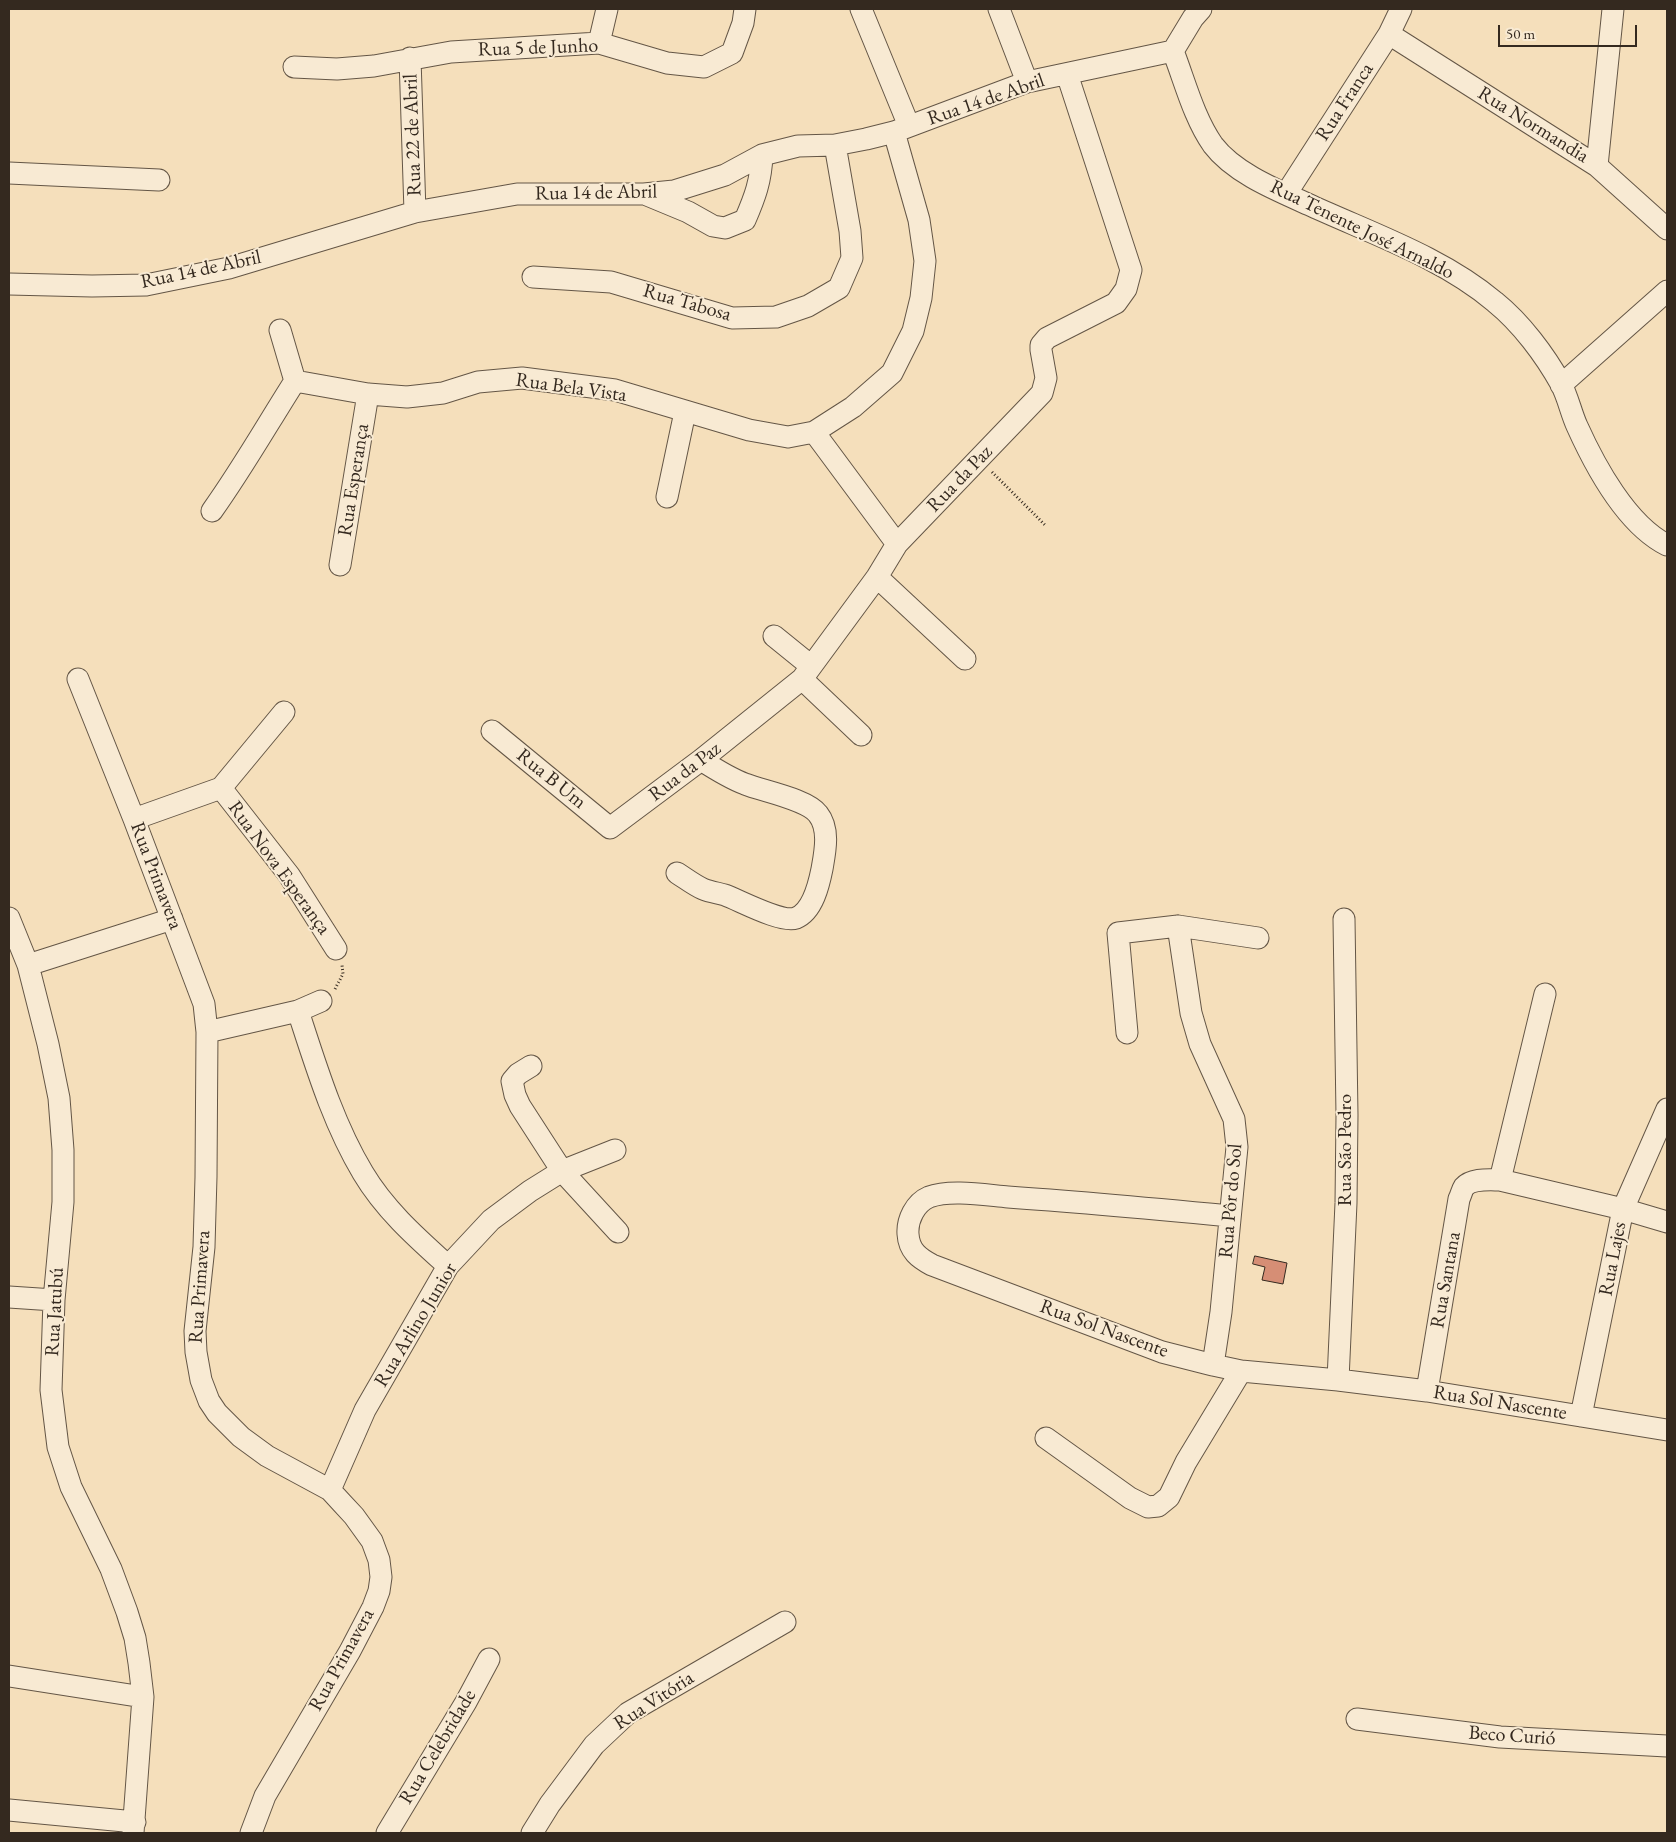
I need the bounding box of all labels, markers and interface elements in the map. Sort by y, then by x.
scale bar [1501,15,1640,47]
text: 50 m [1506,24,1535,43]
street label: Rua 5 de Junho [477,34,599,62]
street label: Rua Franca [1311,59,1379,145]
street label: Rua 14 de Abril [924,69,1048,131]
street label: Rua 22 de Abril [399,73,427,197]
street label: Rua Normandia [1473,81,1593,169]
street label: Rua Tenente José Arnaldo [1266,175,1458,285]
street label: Rua 14 de Abril [535,180,657,206]
street label: Rua 14 de Abril [139,246,263,294]
street label: Rua Tabosa [640,279,734,327]
street label: Rua Bela Vista [514,368,628,408]
street label: Rua Esperança [333,422,375,538]
street label: Rua da Paz [922,440,998,518]
street label: Rua da Paz [644,737,726,807]
street label: Rua B Um [511,744,591,814]
street label: Rua Nova Esperança [222,796,336,940]
street label: Rua Primavera [125,819,187,933]
street label: Rua São Pedro [1334,1094,1358,1206]
street label: Rua Pôr do Sol [1214,1143,1248,1259]
street label: Rua Lajes [1594,1220,1632,1298]
street label: Rua Primavera [184,1230,216,1344]
street label: Rua Santana [1426,1230,1466,1330]
street label: Rua Arlino Junior [369,1258,463,1392]
street label: Rua Jatubú [41,1267,69,1357]
street label: Rua Sol Nascente [1036,1295,1172,1363]
street label: Rua Sol Nascente [1431,1381,1569,1425]
street label: Rua Primavera [304,1605,380,1715]
street label: Rua Vitória [610,1666,698,1736]
street label: Rua Celebridade [394,1685,482,1809]
street label: Beco Curió [1468,1721,1556,1751]

